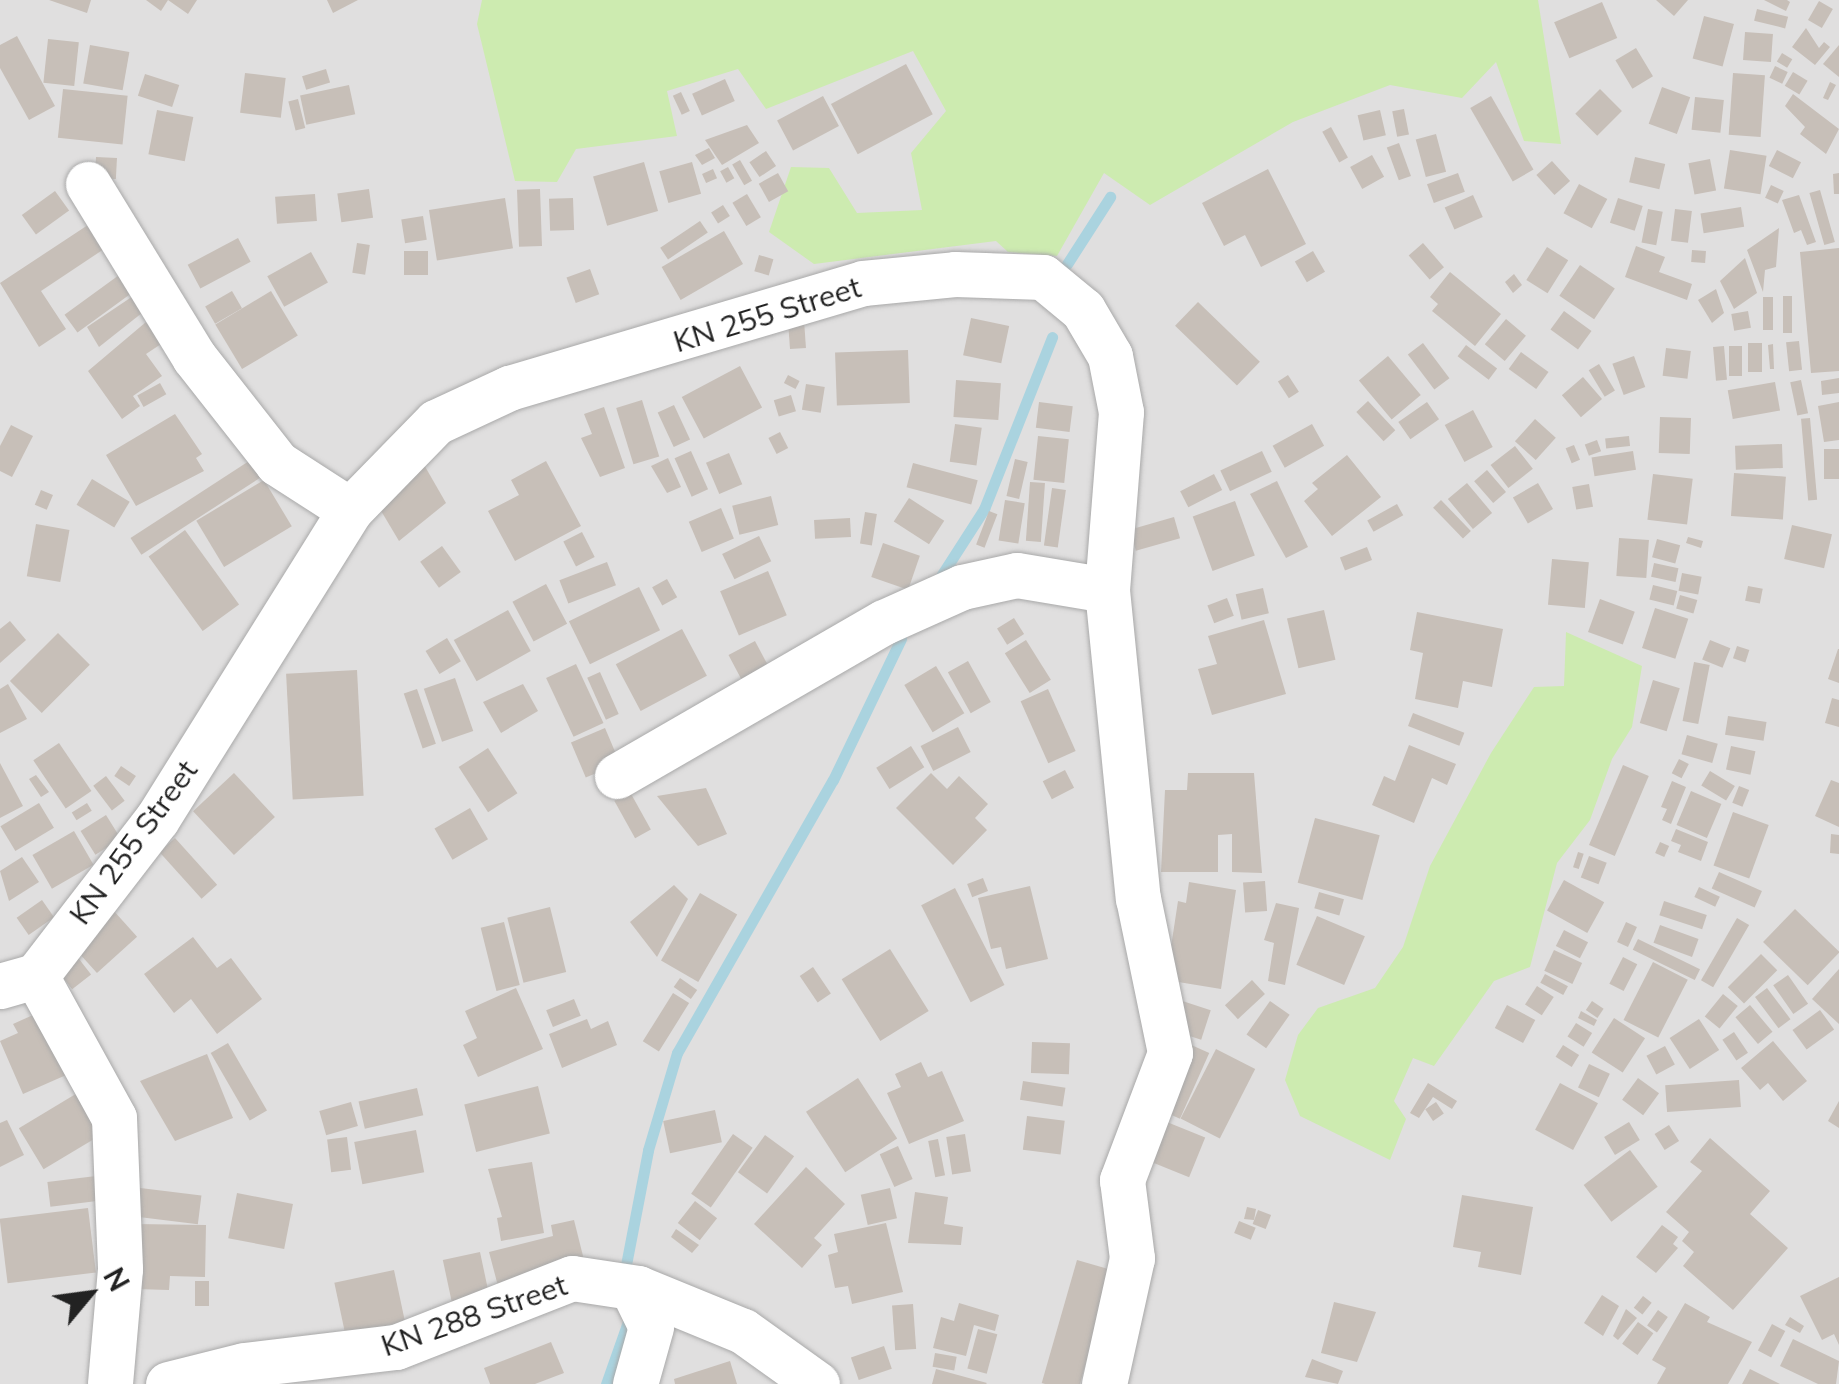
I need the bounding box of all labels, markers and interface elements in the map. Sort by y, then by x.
street label: KN 255 Street [669,268,865,360]
street label: KN 255 Street [61,753,205,931]
north arrow [40,1244,140,1344]
text: N [96,1261,137,1297]
street label: KN 288 Street [376,1266,572,1364]

